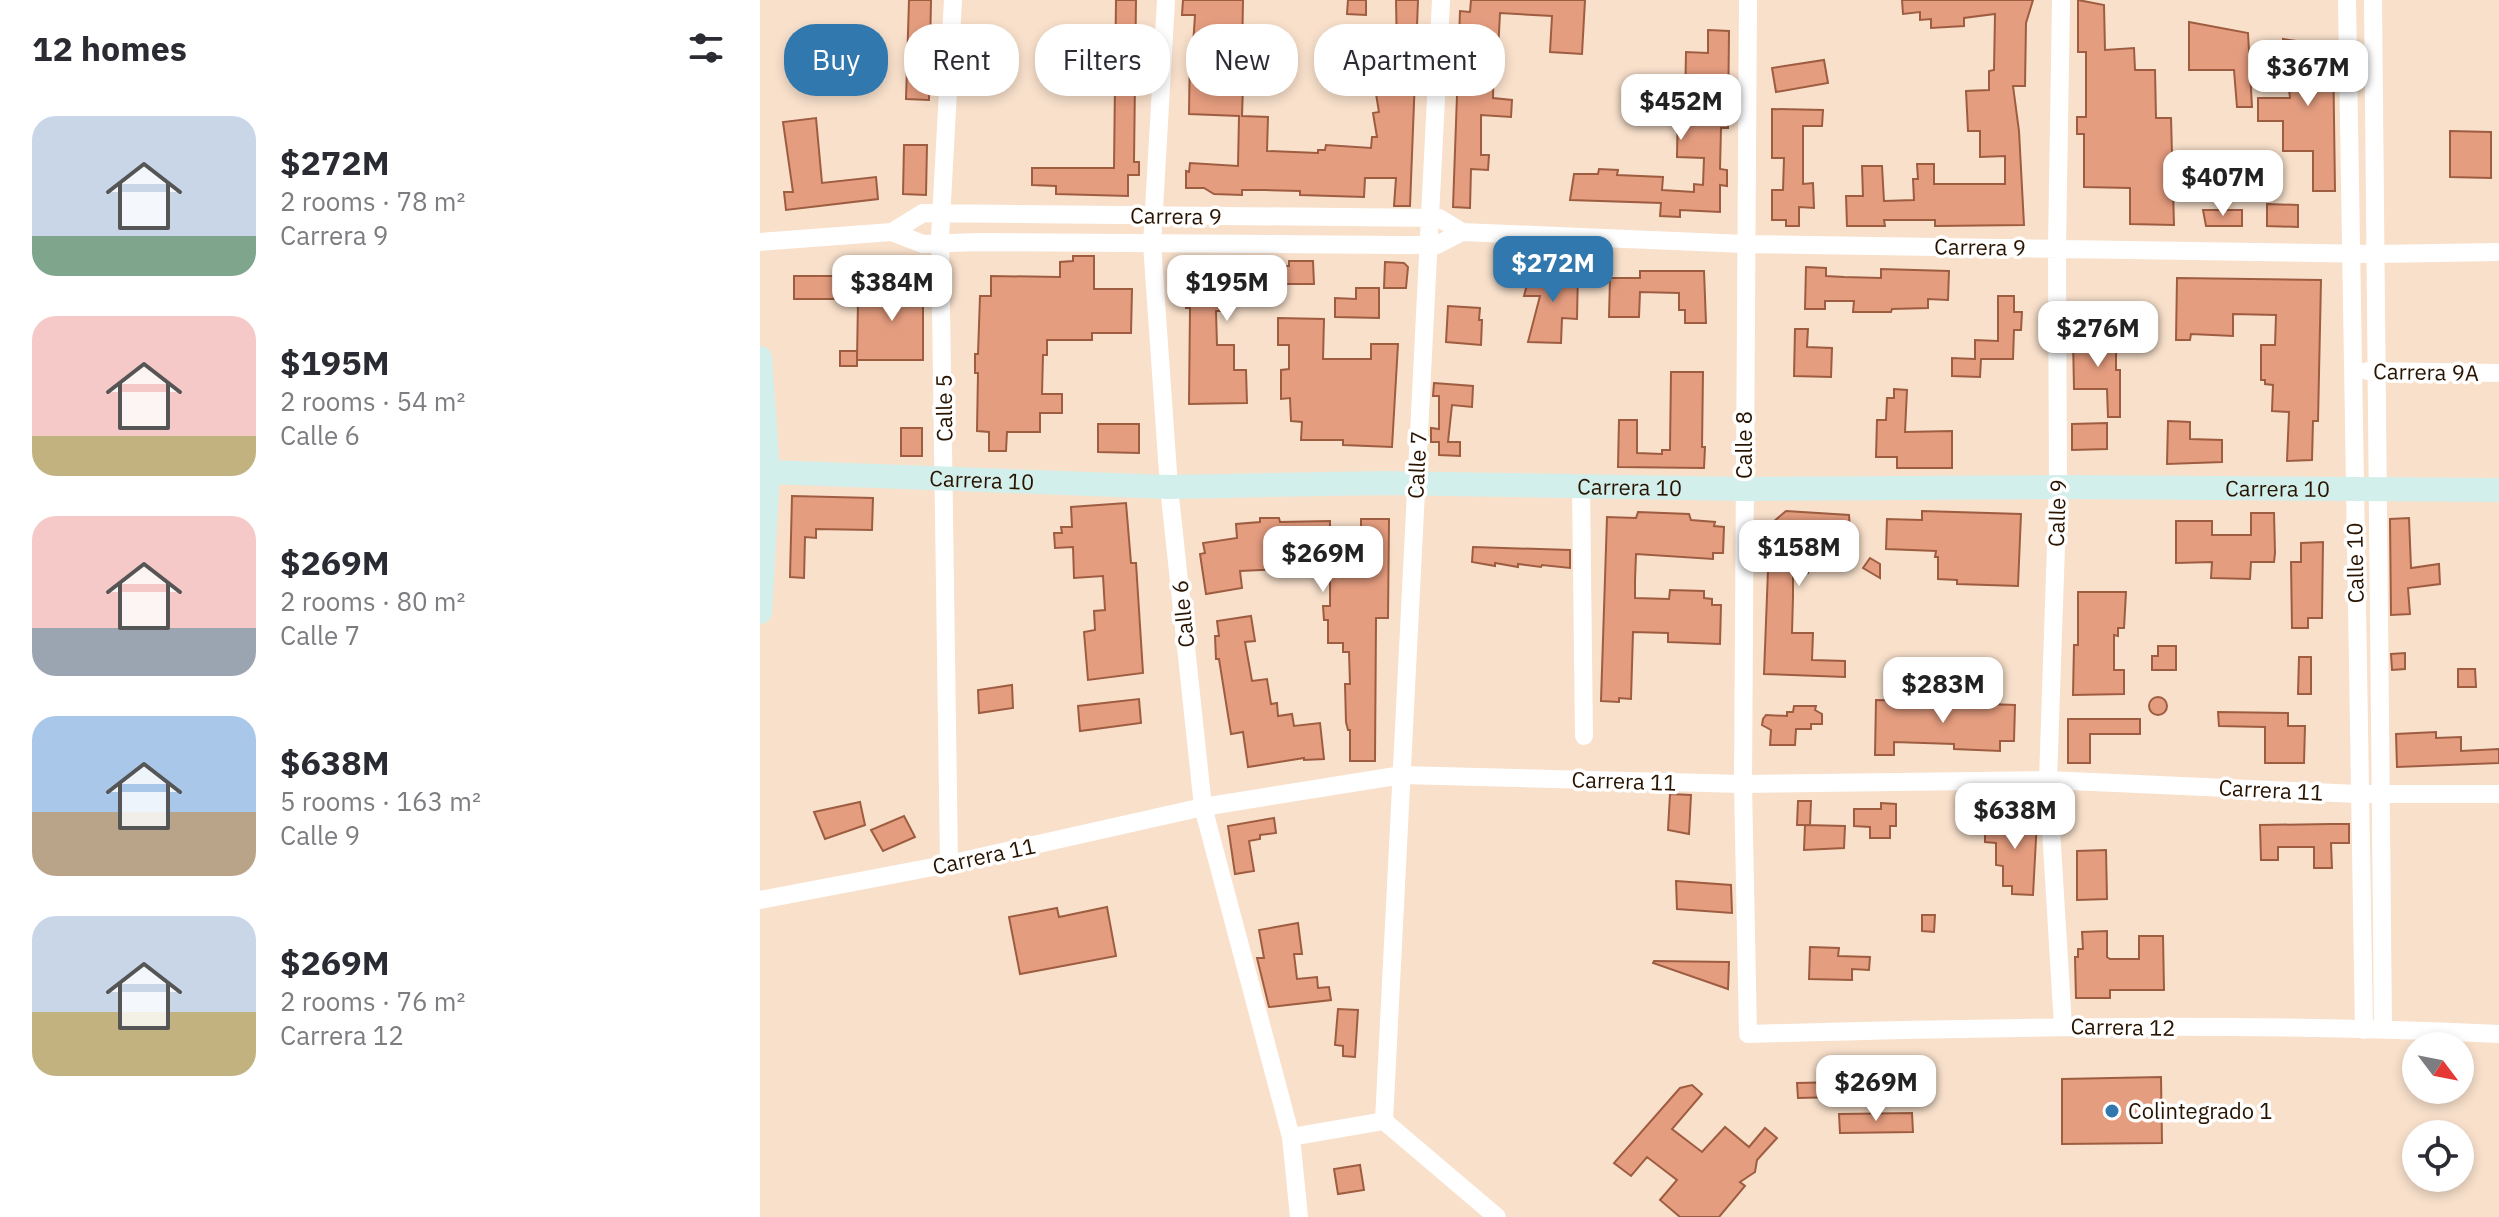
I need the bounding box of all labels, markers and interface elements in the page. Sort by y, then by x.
chip: Buy [784,24,888,96]
chip: Rent [904,24,1019,96]
chip: Filters [1035,24,1170,96]
chip: New [1186,24,1298,96]
chip: Apartment [1314,24,1505,96]
text: 12 homes [32,26,187,70]
icon: filters [684,26,728,70]
pin: $367M [2252,40,2364,108]
text: $367M [2266,49,2350,83]
pin: $452M [1625,74,1737,142]
text: $452M [1639,83,1723,117]
text: $272M [280,140,389,184]
icon: home [96,148,192,244]
pin: $407M [2167,150,2279,218]
text: $407M [2181,159,2265,193]
text: 2 rooms · 78 m² [280,184,465,218]
street label: Carrera 9 [1130,200,1222,231]
text: Carrera 9 [280,218,388,252]
street label: Carrera 9 [1934,231,2026,262]
pin: $272M [1497,236,1609,304]
text: $272M [1511,245,1595,279]
pin: $384M [836,255,948,323]
pin: $195M [1171,255,1283,323]
text: $384M [850,264,934,298]
text: $195M [1185,264,1269,298]
pin: $276M [2042,301,2154,369]
text: $276M [2056,310,2140,344]
text: $195M [280,340,389,384]
icon: home [96,348,192,444]
street label: Carrera 9A [2373,356,2479,387]
street label: Calle 5 [928,374,959,442]
text: 2 rooms · 54 m² [280,384,465,418]
street label: Calle 8 [1729,411,1758,479]
text: Calle 6 [280,418,360,452]
street label: Calle 7 [1400,430,1433,500]
street label: Carrera 10 [929,463,1035,496]
street label: Carrera 10 [1577,471,1682,502]
street label: Carrera 10 [2225,473,2330,503]
street label: Calle 9 [2041,479,2072,547]
pin: $158M [1743,520,1855,588]
street label: Calle 10 [2339,522,2370,604]
pin: $269M [1267,526,1379,594]
text: $158M [1757,529,1841,563]
text: $269M [1281,535,1365,569]
text: $269M [280,540,389,584]
icon: home [96,548,192,644]
street label: Calle 6 [1165,579,1200,649]
text: 2 rooms · 80 m² [280,584,465,618]
text: Calle 7 [280,618,360,652]
pin: $283M [1887,657,1999,725]
text: $283M [1901,666,1985,700]
text: $638M [280,740,389,784]
icon: home [96,748,192,844]
street label: Carrera 11 [1571,764,1677,797]
street label: Carrera 11 [2218,772,2324,807]
pin: $638M [1959,783,2071,851]
text: 5 rooms · 163 m² [280,784,481,818]
text: $638M [1973,792,2057,826]
text: Calle 9 [280,818,360,852]
street label: Carrera 11 [930,830,1038,881]
text: $269M [280,940,389,984]
icon: home [96,948,192,1044]
text: 2 rooms · 76 m² [280,984,465,1018]
street label: Carrera 12 [2070,1011,2176,1042]
text: Carrera 12 [280,1018,404,1052]
north arrow [2402,1032,2474,1104]
map controls [2402,1032,2474,1192]
pin: $269M [1820,1055,1932,1123]
text: $269M [1834,1064,1918,1098]
place label: Colintegrado 1 [2128,1096,2273,1125]
marker: Colintegrado 1 [2103,1102,2121,1120]
button: locate [2402,1120,2474,1192]

